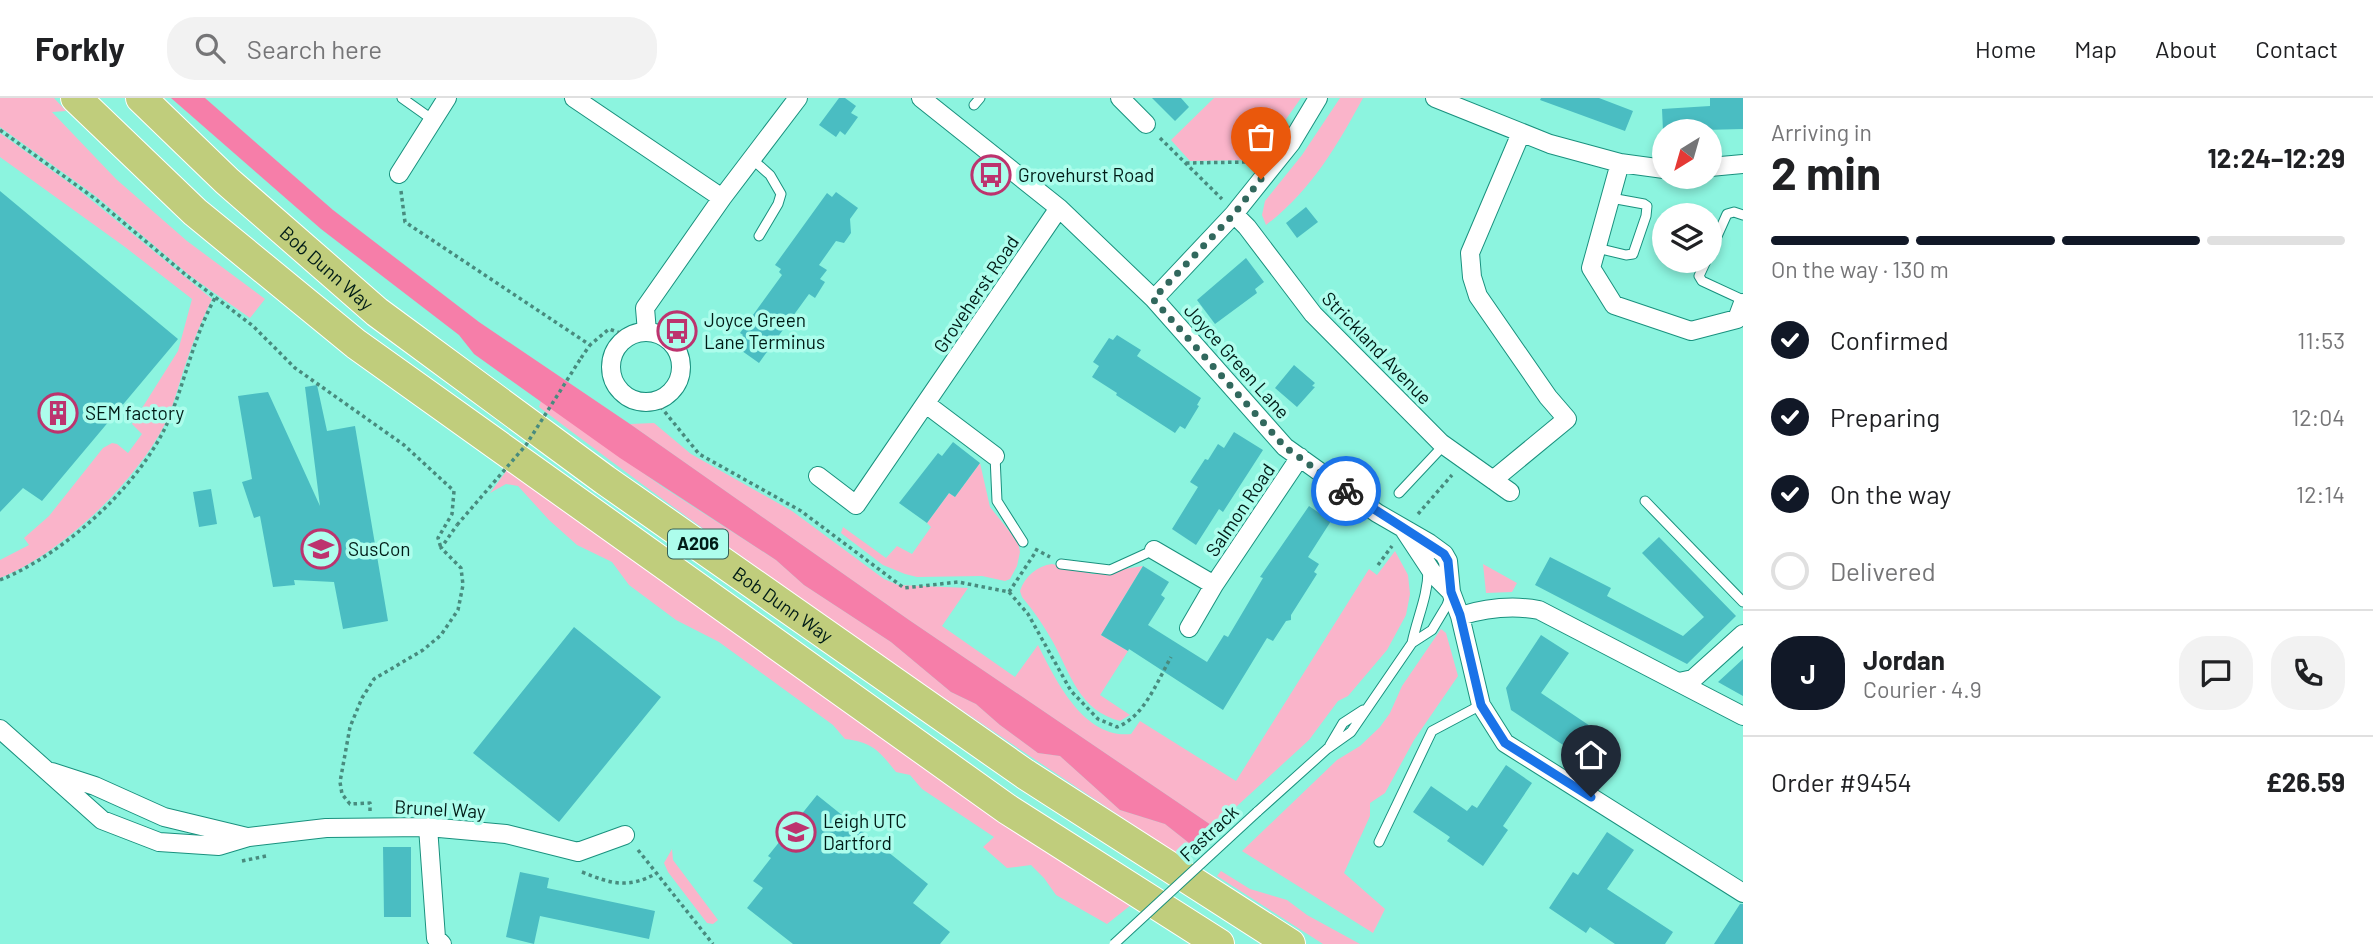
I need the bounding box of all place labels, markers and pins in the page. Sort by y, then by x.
pin [1231,107,1291,179]
bus stop icon: Grovehurst Road [970,154,1012,196]
place label: Grovehurst Road [1018,163,1154,186]
place label: Joyce Green Lane Terminus [704,308,825,353]
bus stop icon: Joyce Green Lane Terminus [656,310,698,352]
building icon: SEM factory [37,392,79,434]
place label: SEM factory [85,401,184,424]
school or university icon: SusCon [300,528,342,570]
place label: SusCon [348,537,411,560]
pin [1561,725,1621,797]
place label: Leigh UTC Dartford [823,809,907,854]
school or university icon: Leigh UTC Dartford [775,811,817,853]

